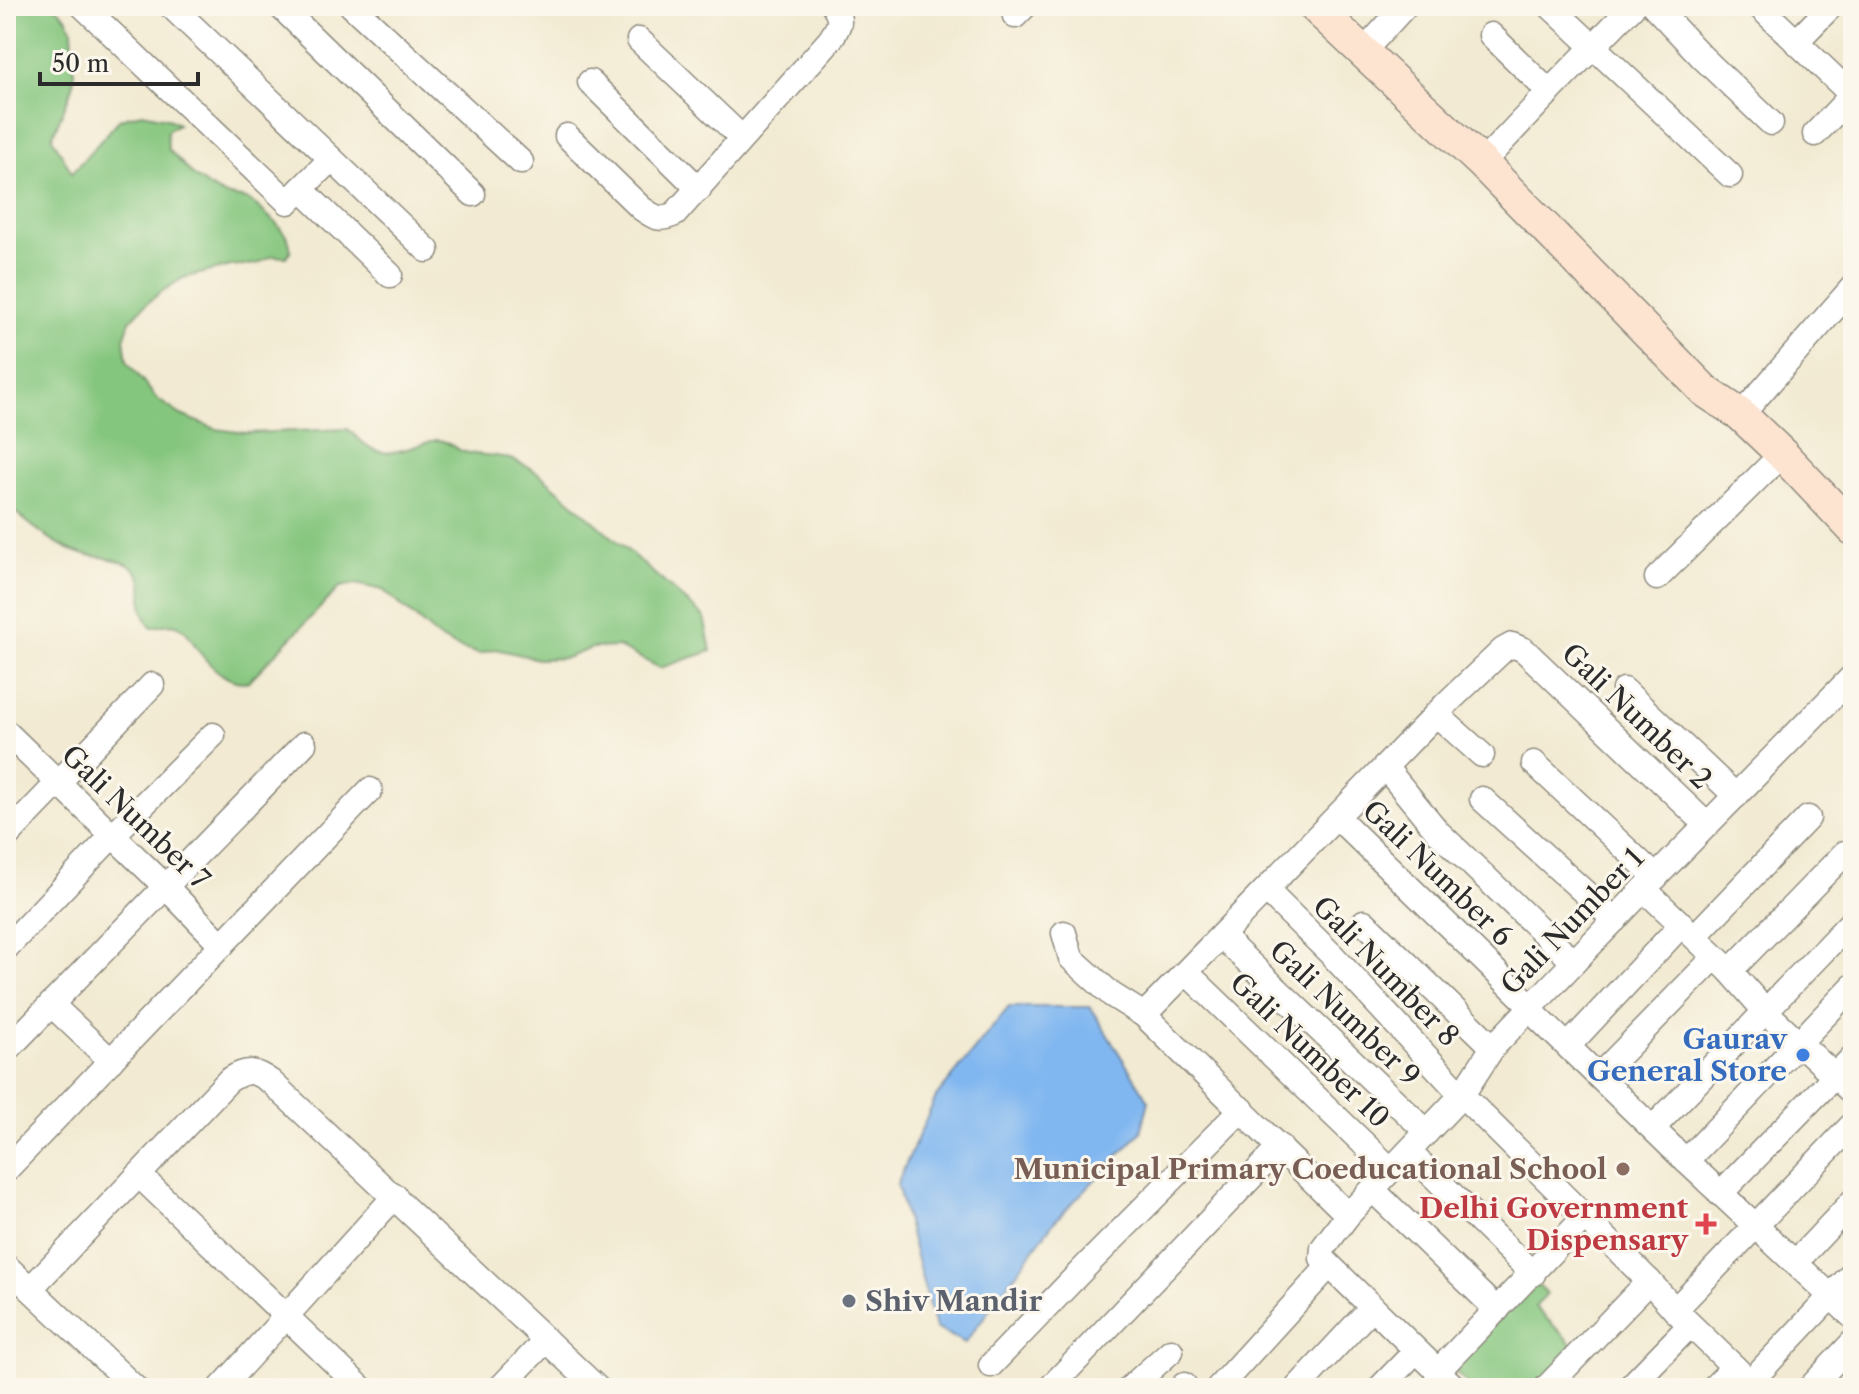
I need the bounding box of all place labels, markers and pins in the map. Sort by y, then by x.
place label: Gaurav General Store [1587,1022,1788,1088]
marker: Gaurav General Store [1794,1046,1812,1064]
place label: Municipal Primary Coeducational School [1014,1152,1607,1186]
marker: Municipal Primary Coeducational School [1614,1160,1632,1178]
place label: Delhi Government Dispensary [1419,1191,1689,1257]
marker: Delhi Government Dispensary [1695,1213,1717,1235]
place label: Shiv Mandir [865,1284,1043,1318]
marker: Shiv Mandir [840,1292,858,1310]

